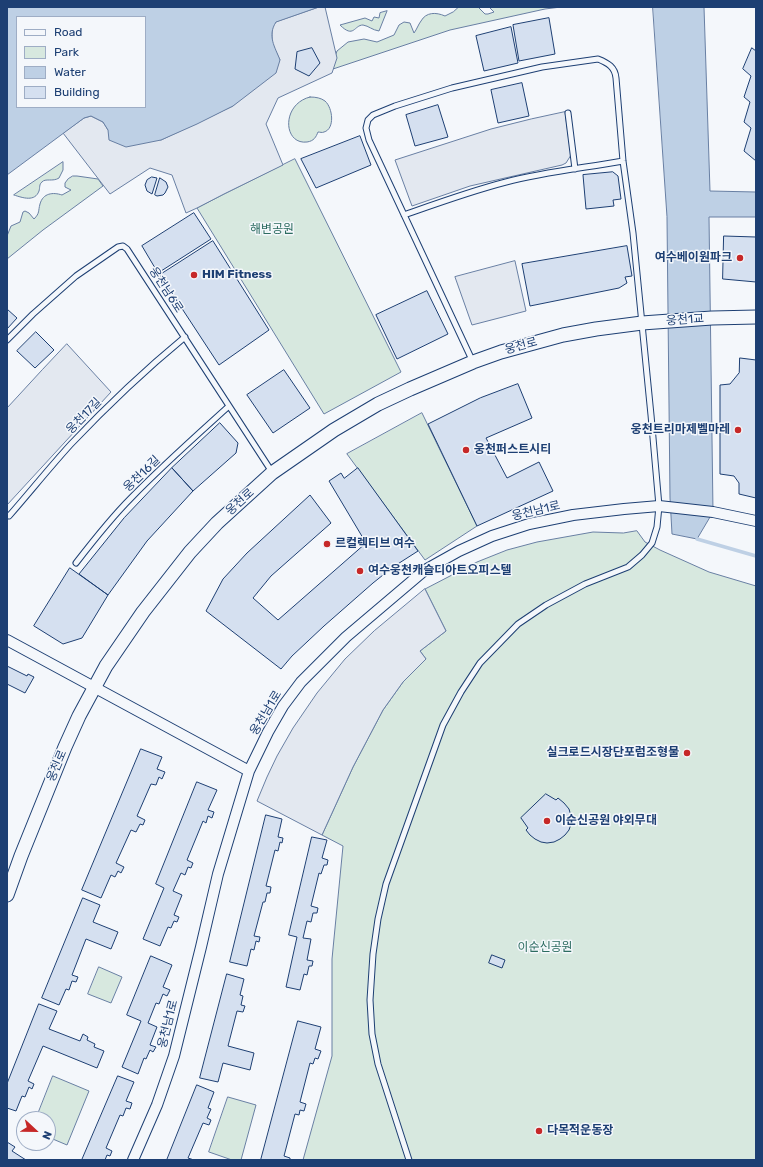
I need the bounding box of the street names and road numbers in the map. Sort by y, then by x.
street label: 웅천남6로 [146,265,186,315]
street label: 웅천1교 [665,311,705,329]
street label: 웅천로 [503,335,539,357]
street label: 웅천17길 [63,395,105,437]
street label: 웅천16길 [121,453,163,495]
street label: 웅천로 [223,486,257,518]
street label: 웅천남1로 [510,498,562,524]
street label: 웅천남1로 [247,688,285,738]
street label: 웅천로 [44,748,70,784]
street label: 웅천남1로 [155,998,181,1050]

